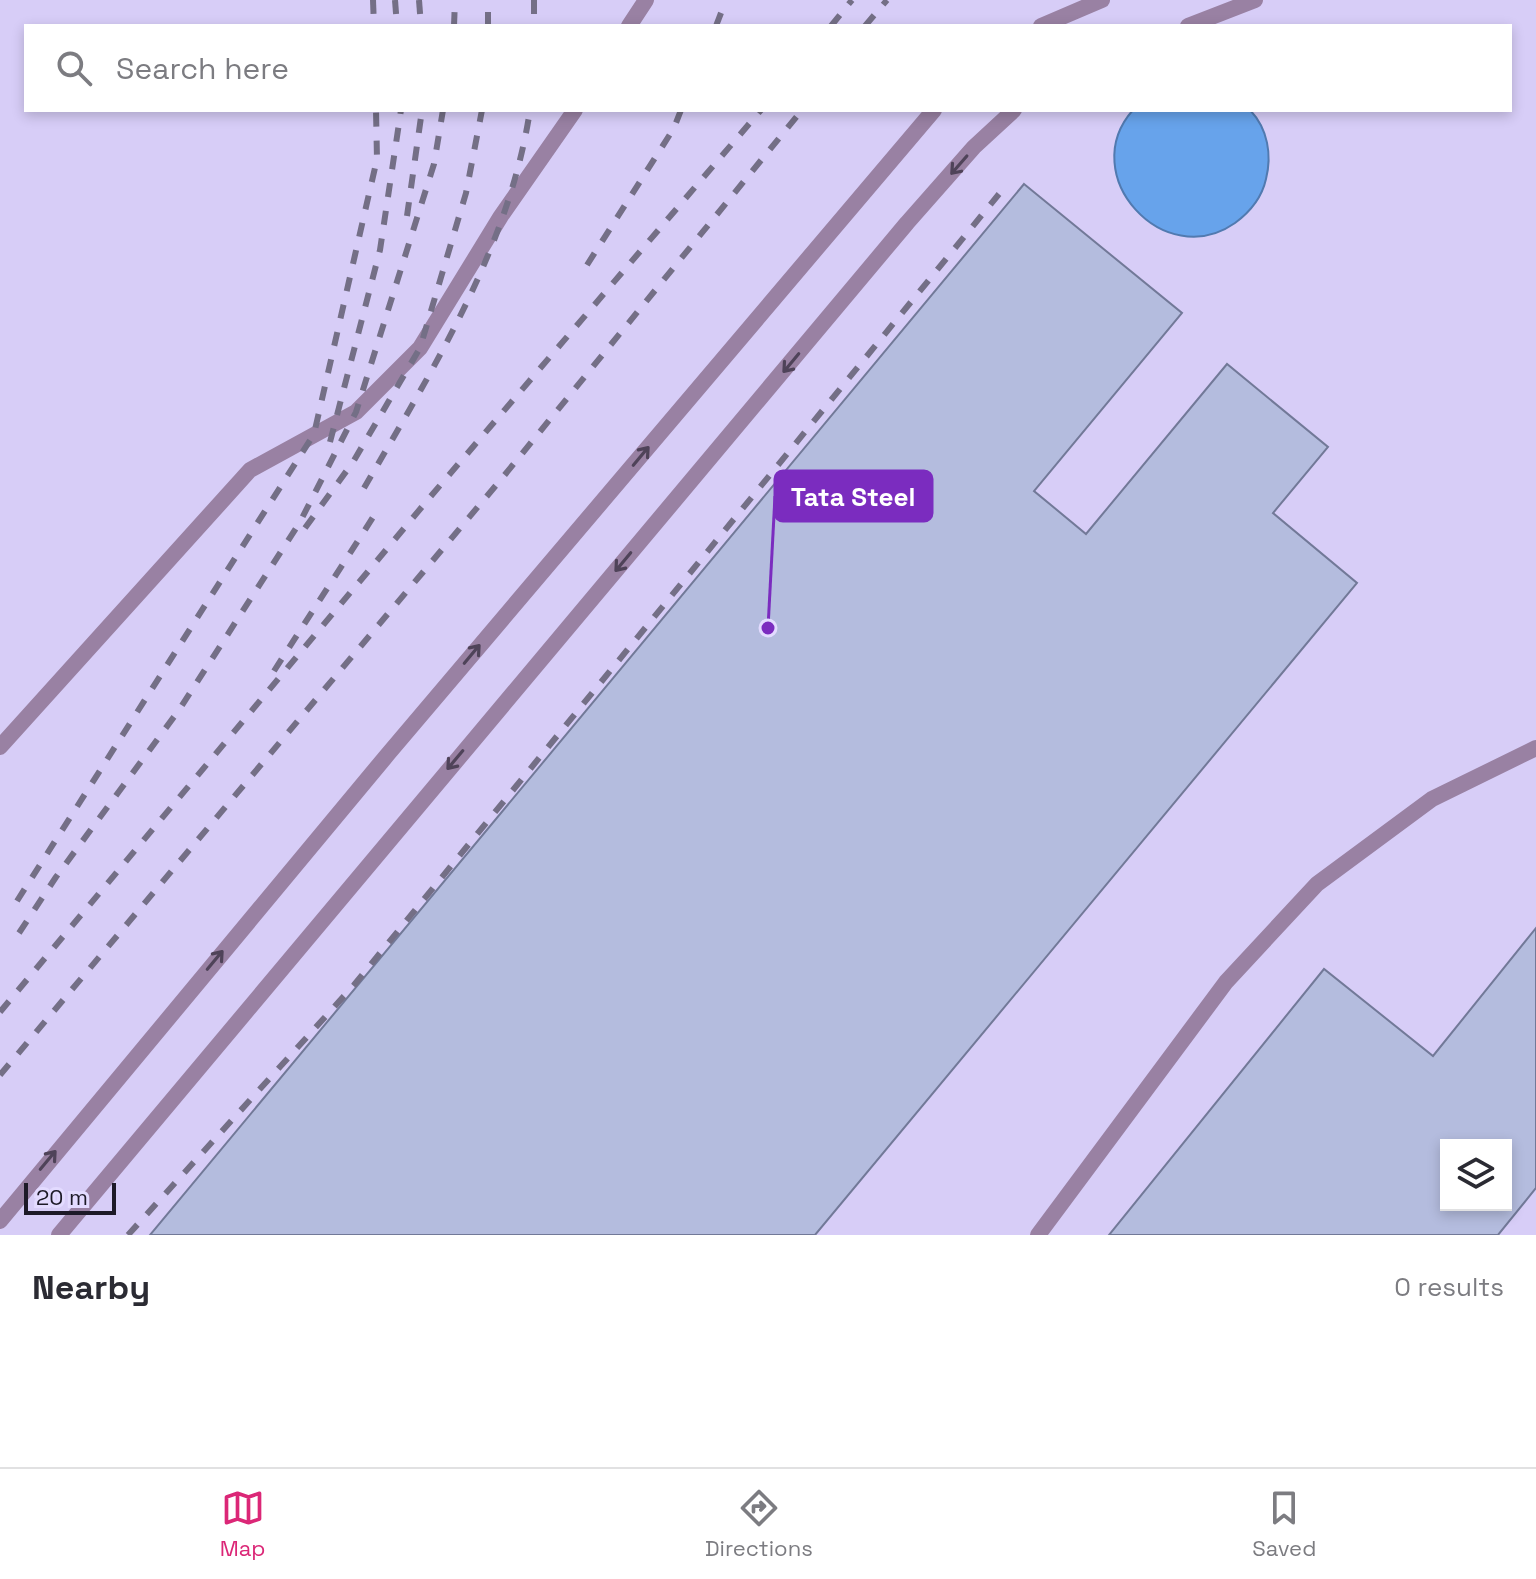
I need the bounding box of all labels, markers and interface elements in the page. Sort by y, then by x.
search box [24,24,1512,112]
icon: search [52,46,96,90]
text: Search here [116,49,289,88]
one-way arrow [950,154,968,174]
one-way arrow [782,352,800,373]
one-way arrow [632,446,650,467]
callout: Tata Steel [775,471,932,521]
text: Tata Steel [791,480,915,514]
one-way arrow [614,551,632,572]
one-way arrow [463,645,481,665]
one-way arrow [446,750,464,770]
one-way arrow [206,951,224,971]
map controls [1440,1139,1512,1211]
button: layers [1440,1139,1512,1211]
one-way arrow [39,1150,57,1171]
scale bar [24,1179,116,1215]
text: 20 m [36,1183,88,1211]
text: Nearby [32,1266,150,1309]
text: 0 results [1394,1270,1504,1304]
tab: Map [220,1486,266,1562]
tab: Directions [705,1486,813,1562]
tab: Saved [1252,1486,1316,1562]

